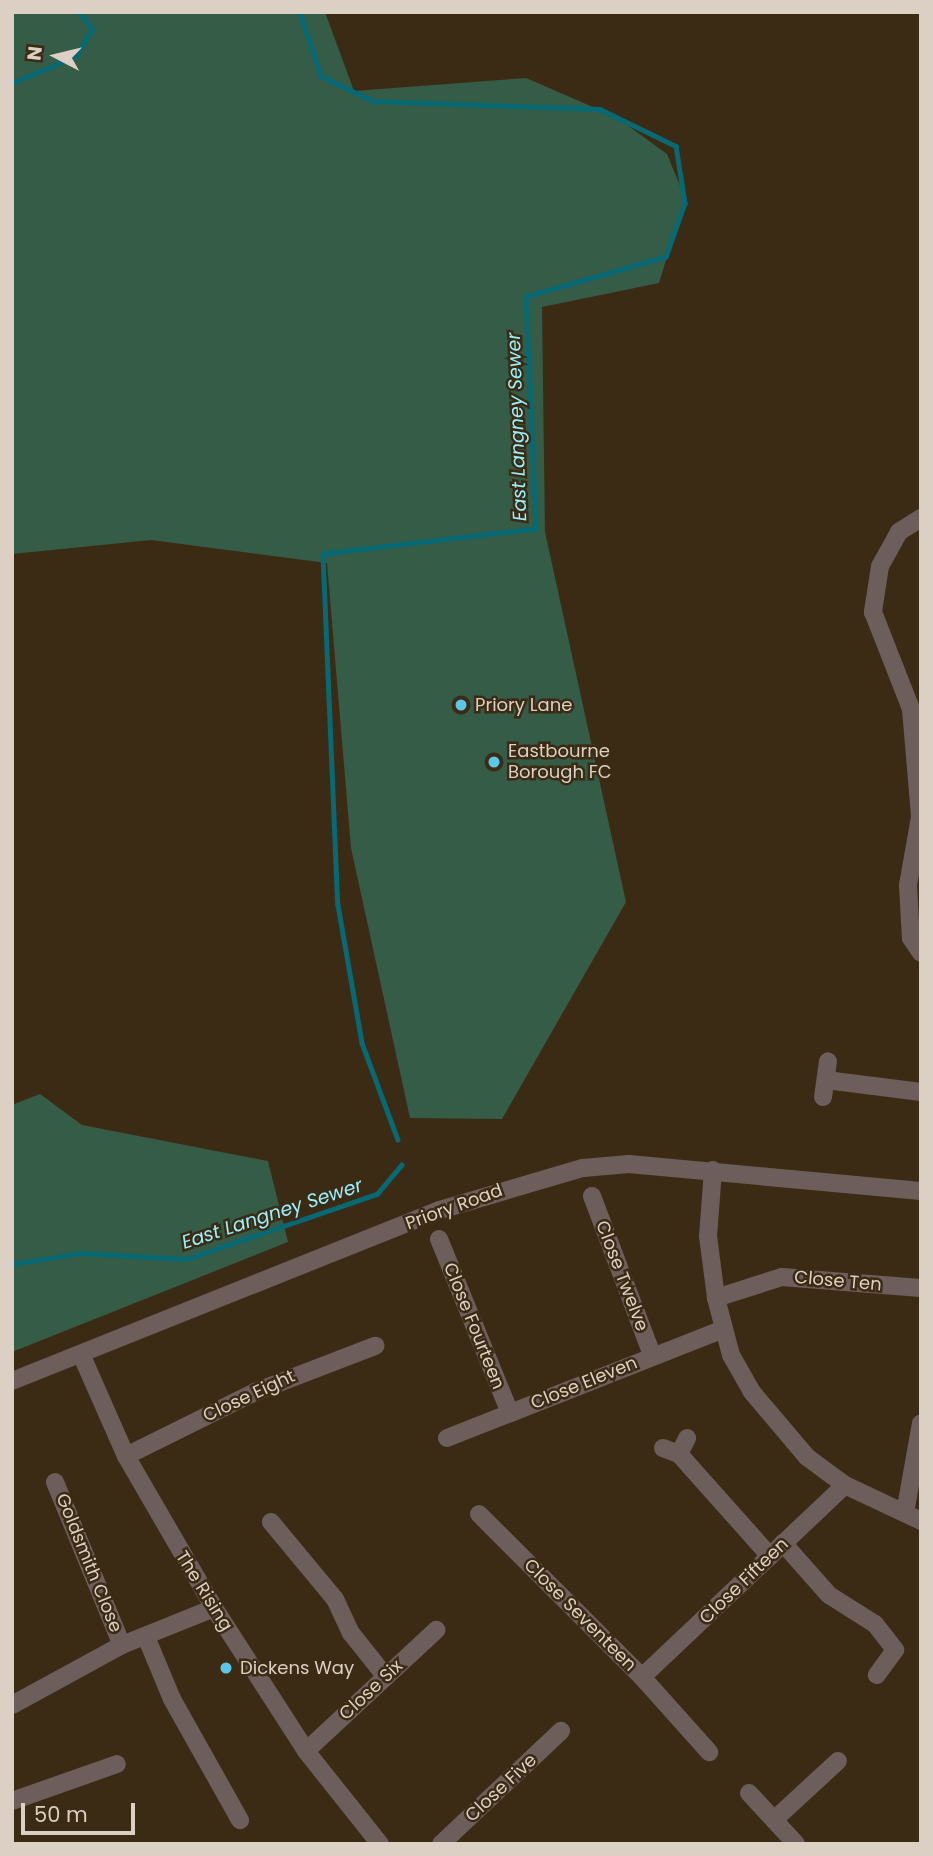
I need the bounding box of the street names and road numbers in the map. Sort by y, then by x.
street label: Priory Road [403,1179,505,1235]
street label: Close Twelve [591,1218,653,1334]
street label: Close Fourteen [439,1260,509,1392]
street label: Close Ten [793,1266,883,1296]
street label: Close Eleven [528,1352,640,1414]
street label: Close Eight [200,1365,298,1427]
street label: Goldsmith Close [51,1490,127,1636]
street label: Close Fifteen [695,1533,793,1629]
street label: The Rising [171,1547,237,1635]
street label: Close Seventeen [519,1554,641,1676]
street label: Close Six [335,1655,407,1725]
street label: Close Five [461,1749,541,1827]

